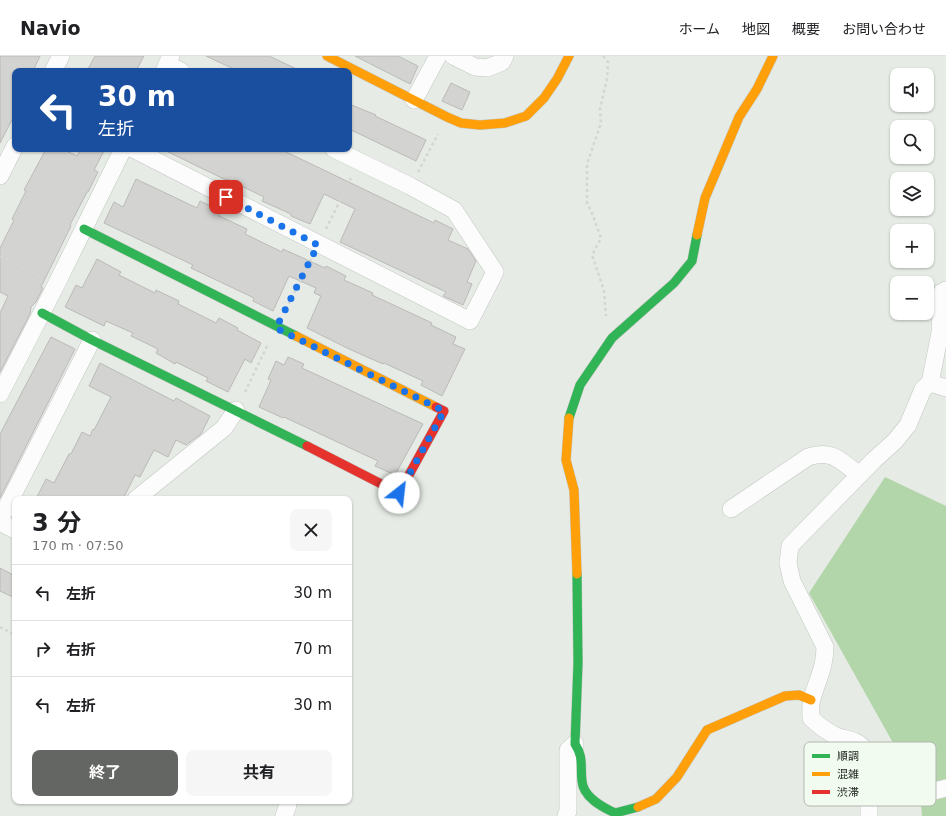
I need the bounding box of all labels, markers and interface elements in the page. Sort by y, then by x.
text: Navio [20,17,81,39]
text: ホーム [678,21,720,37]
text: 地図 [742,21,770,37]
text: 概要 [792,21,820,37]
text: お問い合わせ [842,21,926,37]
map controls [890,68,934,320]
button: sound [890,68,934,112]
text: 30 m [98,80,176,113]
icon: left [32,84,84,136]
text: 左折 [98,118,134,139]
button: search [890,120,934,164]
button: layers [890,172,934,216]
pin [209,180,243,214]
icon: arrive [215,186,237,208]
button: + [890,224,934,268]
button: − [890,276,934,320]
position arrow [378,472,420,514]
text: 3 分 [32,509,81,537]
button: close [290,509,332,551]
text: 170 m · 07:50 [32,538,123,553]
icon: left [32,582,54,604]
text: 30 m [294,584,332,602]
text: 左折 [66,585,96,603]
icon: right [32,638,54,660]
text: 70 m [294,640,332,658]
text: 右折 [66,641,96,659]
icon: left [32,694,54,716]
text: 30 m [294,696,332,714]
text: 左折 [66,697,96,715]
legend [804,742,936,806]
button: 終了 [32,750,178,796]
button: 共有 [186,750,332,796]
text: 順調 [837,750,859,763]
text: 混雑 [837,768,859,781]
text: 渋滞 [837,786,859,799]

